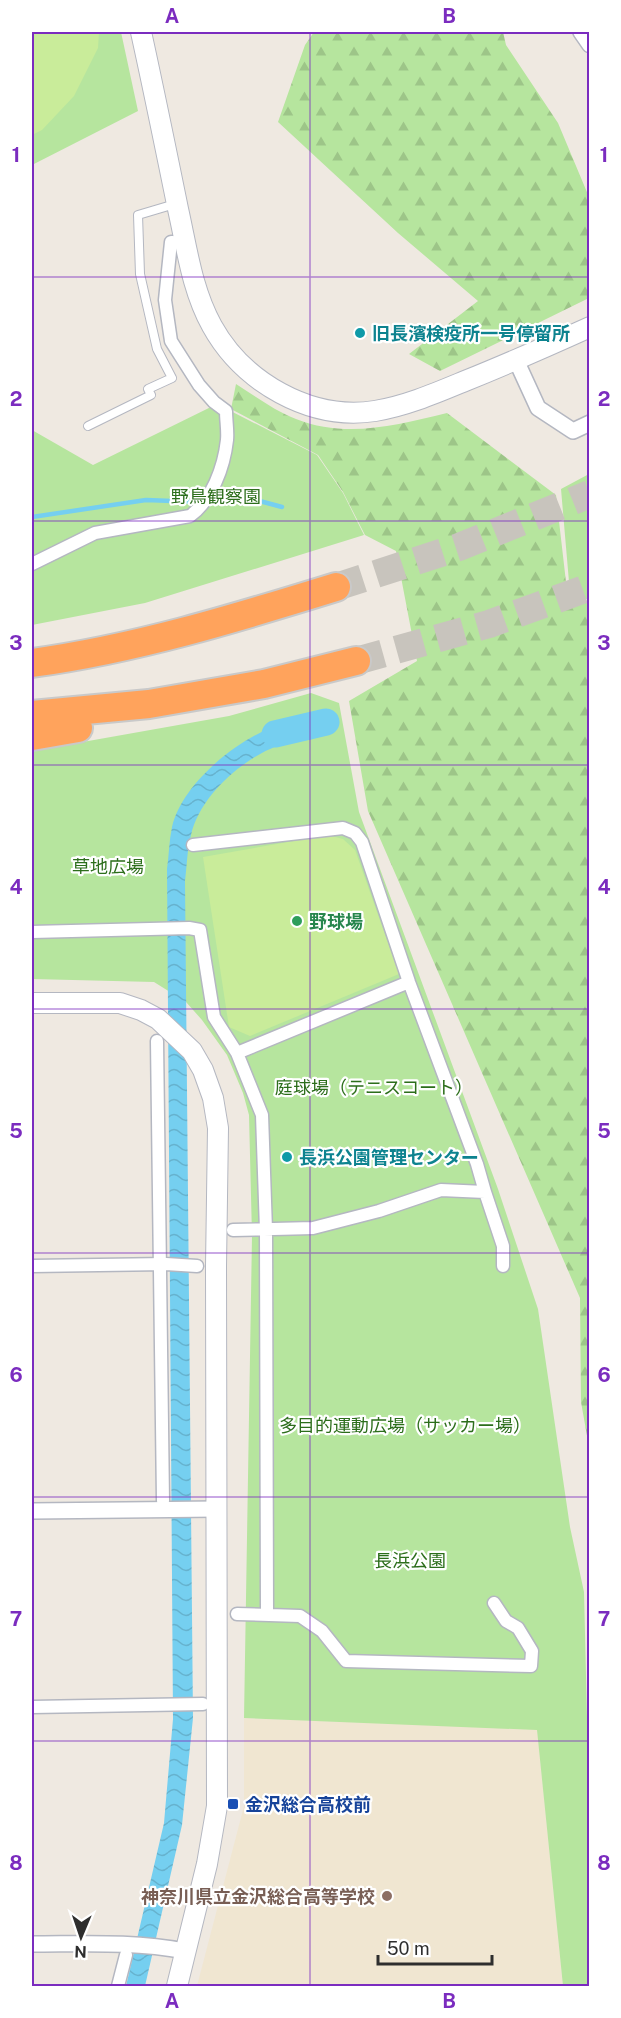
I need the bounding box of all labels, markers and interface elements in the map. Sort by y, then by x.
text: A [165,4,179,28]
text: B [442,4,456,28]
text: 1 [12,143,20,167]
text: 1 [600,143,608,167]
place label: 旧長濱検疫所一号停留所 [372,323,570,344]
marker: 旧長濱検疫所一号停留所 [353,326,367,340]
text: 2 [10,387,22,411]
text: 2 [598,387,610,411]
park label: 野鳥観察園 [171,486,261,507]
text: 3 [9,631,23,655]
text: 3 [597,631,611,655]
park label: 草地広場 [72,856,144,877]
text: 4 [9,875,23,899]
text: 4 [597,875,611,899]
place label: 野球場 [309,911,363,932]
marker: 野球場 [290,914,304,928]
park label: 庭球場（テニスコート） [275,1077,473,1098]
text: 5 [9,1119,23,1143]
text: 5 [597,1119,611,1143]
place label: 長浜公園管理センター [299,1147,479,1168]
marker: 長浜公園管理センター [280,1150,294,1164]
text: 6 [9,1363,23,1387]
text: 6 [597,1363,611,1387]
park label: 多目的運動広場（サッカー場） [279,1415,531,1436]
park label: 長浜公園 [374,1550,446,1571]
text: 7 [10,1607,22,1631]
text: 7 [598,1607,610,1631]
place label: 金沢総合高校前 [245,1794,371,1815]
marker: 金沢総合高校前 [226,1797,240,1811]
text: 8 [9,1851,23,1875]
text: 8 [597,1851,611,1875]
place label: 神奈川県立金沢総合高等学校 [141,1886,375,1907]
marker: 神奈川県立金沢総合高等学校 [380,1889,394,1903]
north arrow [51,1907,111,1967]
scale bar [378,1928,492,1966]
text: 50 m [387,1938,430,1959]
text: N [74,1942,87,1961]
text: A [165,1989,179,2013]
text: B [442,1989,456,2013]

